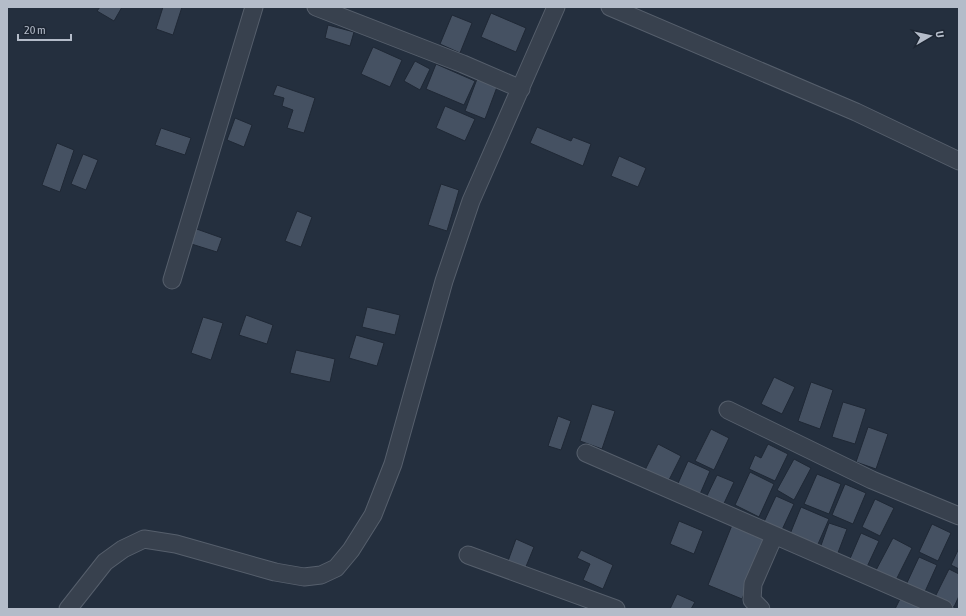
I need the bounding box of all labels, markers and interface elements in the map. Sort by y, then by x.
scale bar [18,16,71,42]
north arrow [910,16,950,56]
text: 20 m [24,23,46,37]
text: U [933,30,946,39]

